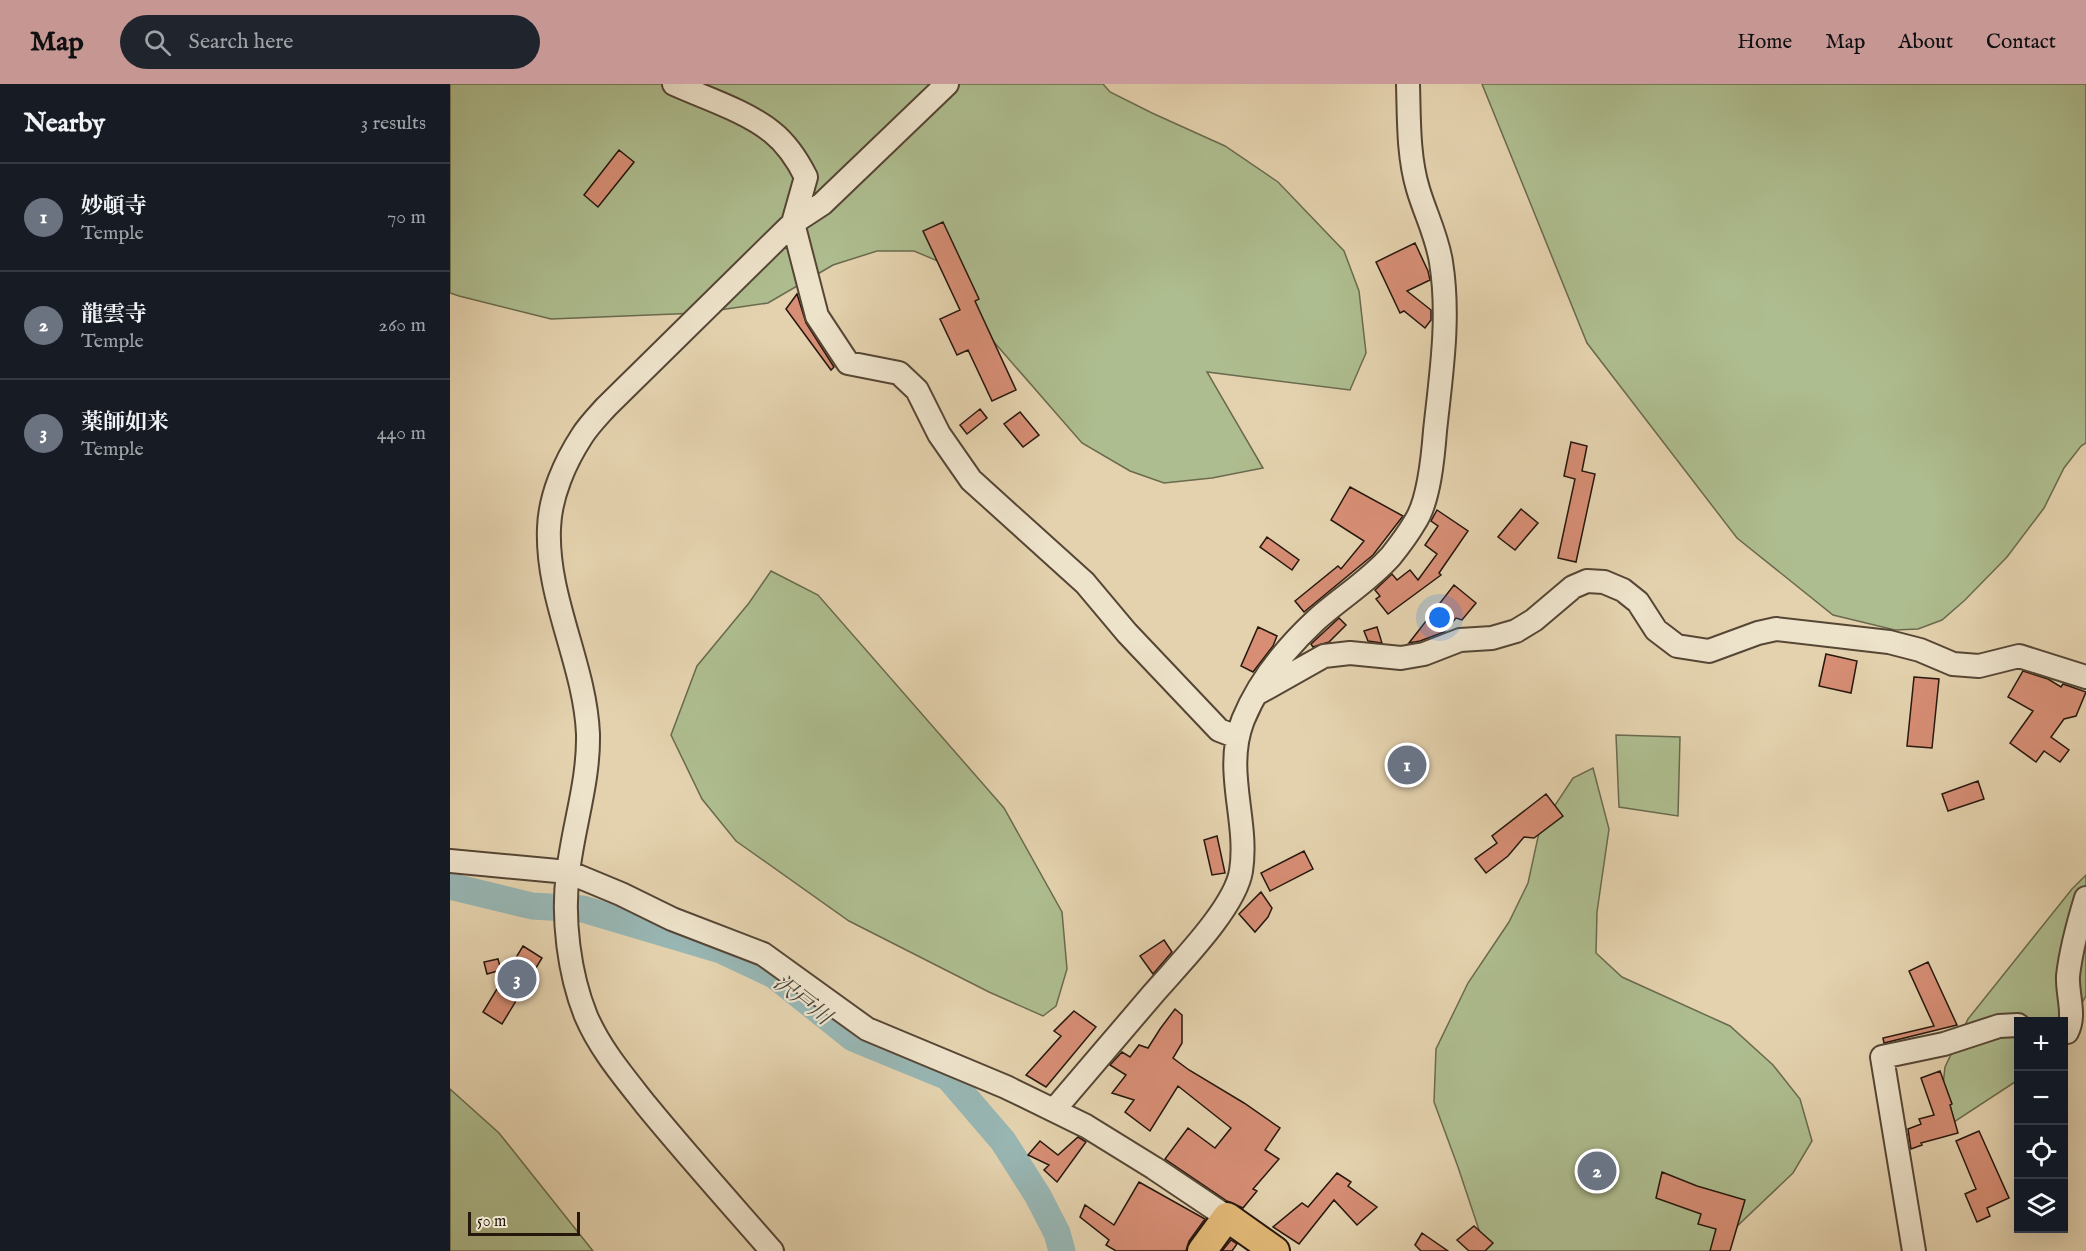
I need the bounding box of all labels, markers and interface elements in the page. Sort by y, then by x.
search box [120,15,540,69]
text: Map [30,25,84,60]
icon: search [141,26,174,59]
text: Search here [189,28,293,56]
text: Home [1737,29,1792,56]
text: Map [1825,29,1865,56]
text: About [1898,29,1953,56]
text: Contact [1986,29,2056,56]
text: Nearby [24,107,105,140]
text: 3 results [361,111,426,136]
text: 妙頓寺 [81,193,147,221]
text: 1 [40,205,47,230]
text: 70 m [387,205,426,230]
text: Temple [81,221,144,246]
text: 龍雲寺 [81,301,147,329]
text: 2 [39,313,48,338]
text: 260 m [379,313,426,338]
text: Temple [81,329,144,354]
text: 薬師如来 [81,409,169,437]
text: 3 [40,421,47,446]
text: 440 m [377,421,426,446]
text: Temple [81,437,144,462]
your location [1425,603,1454,632]
pin: 1 [1388,742,1426,788]
pin: 3 [498,956,536,1002]
water label: 沢戸川 [767,969,838,1033]
map controls [2014,1017,2068,1233]
button: + [2014,1017,2068,1071]
button: − [2014,1071,2068,1125]
button: locate [2014,1125,2068,1179]
pin: 2 [1578,1148,1616,1194]
button: layers [2014,1179,2068,1233]
scale bar [468,1209,580,1236]
text: 50 m [477,1212,506,1232]

